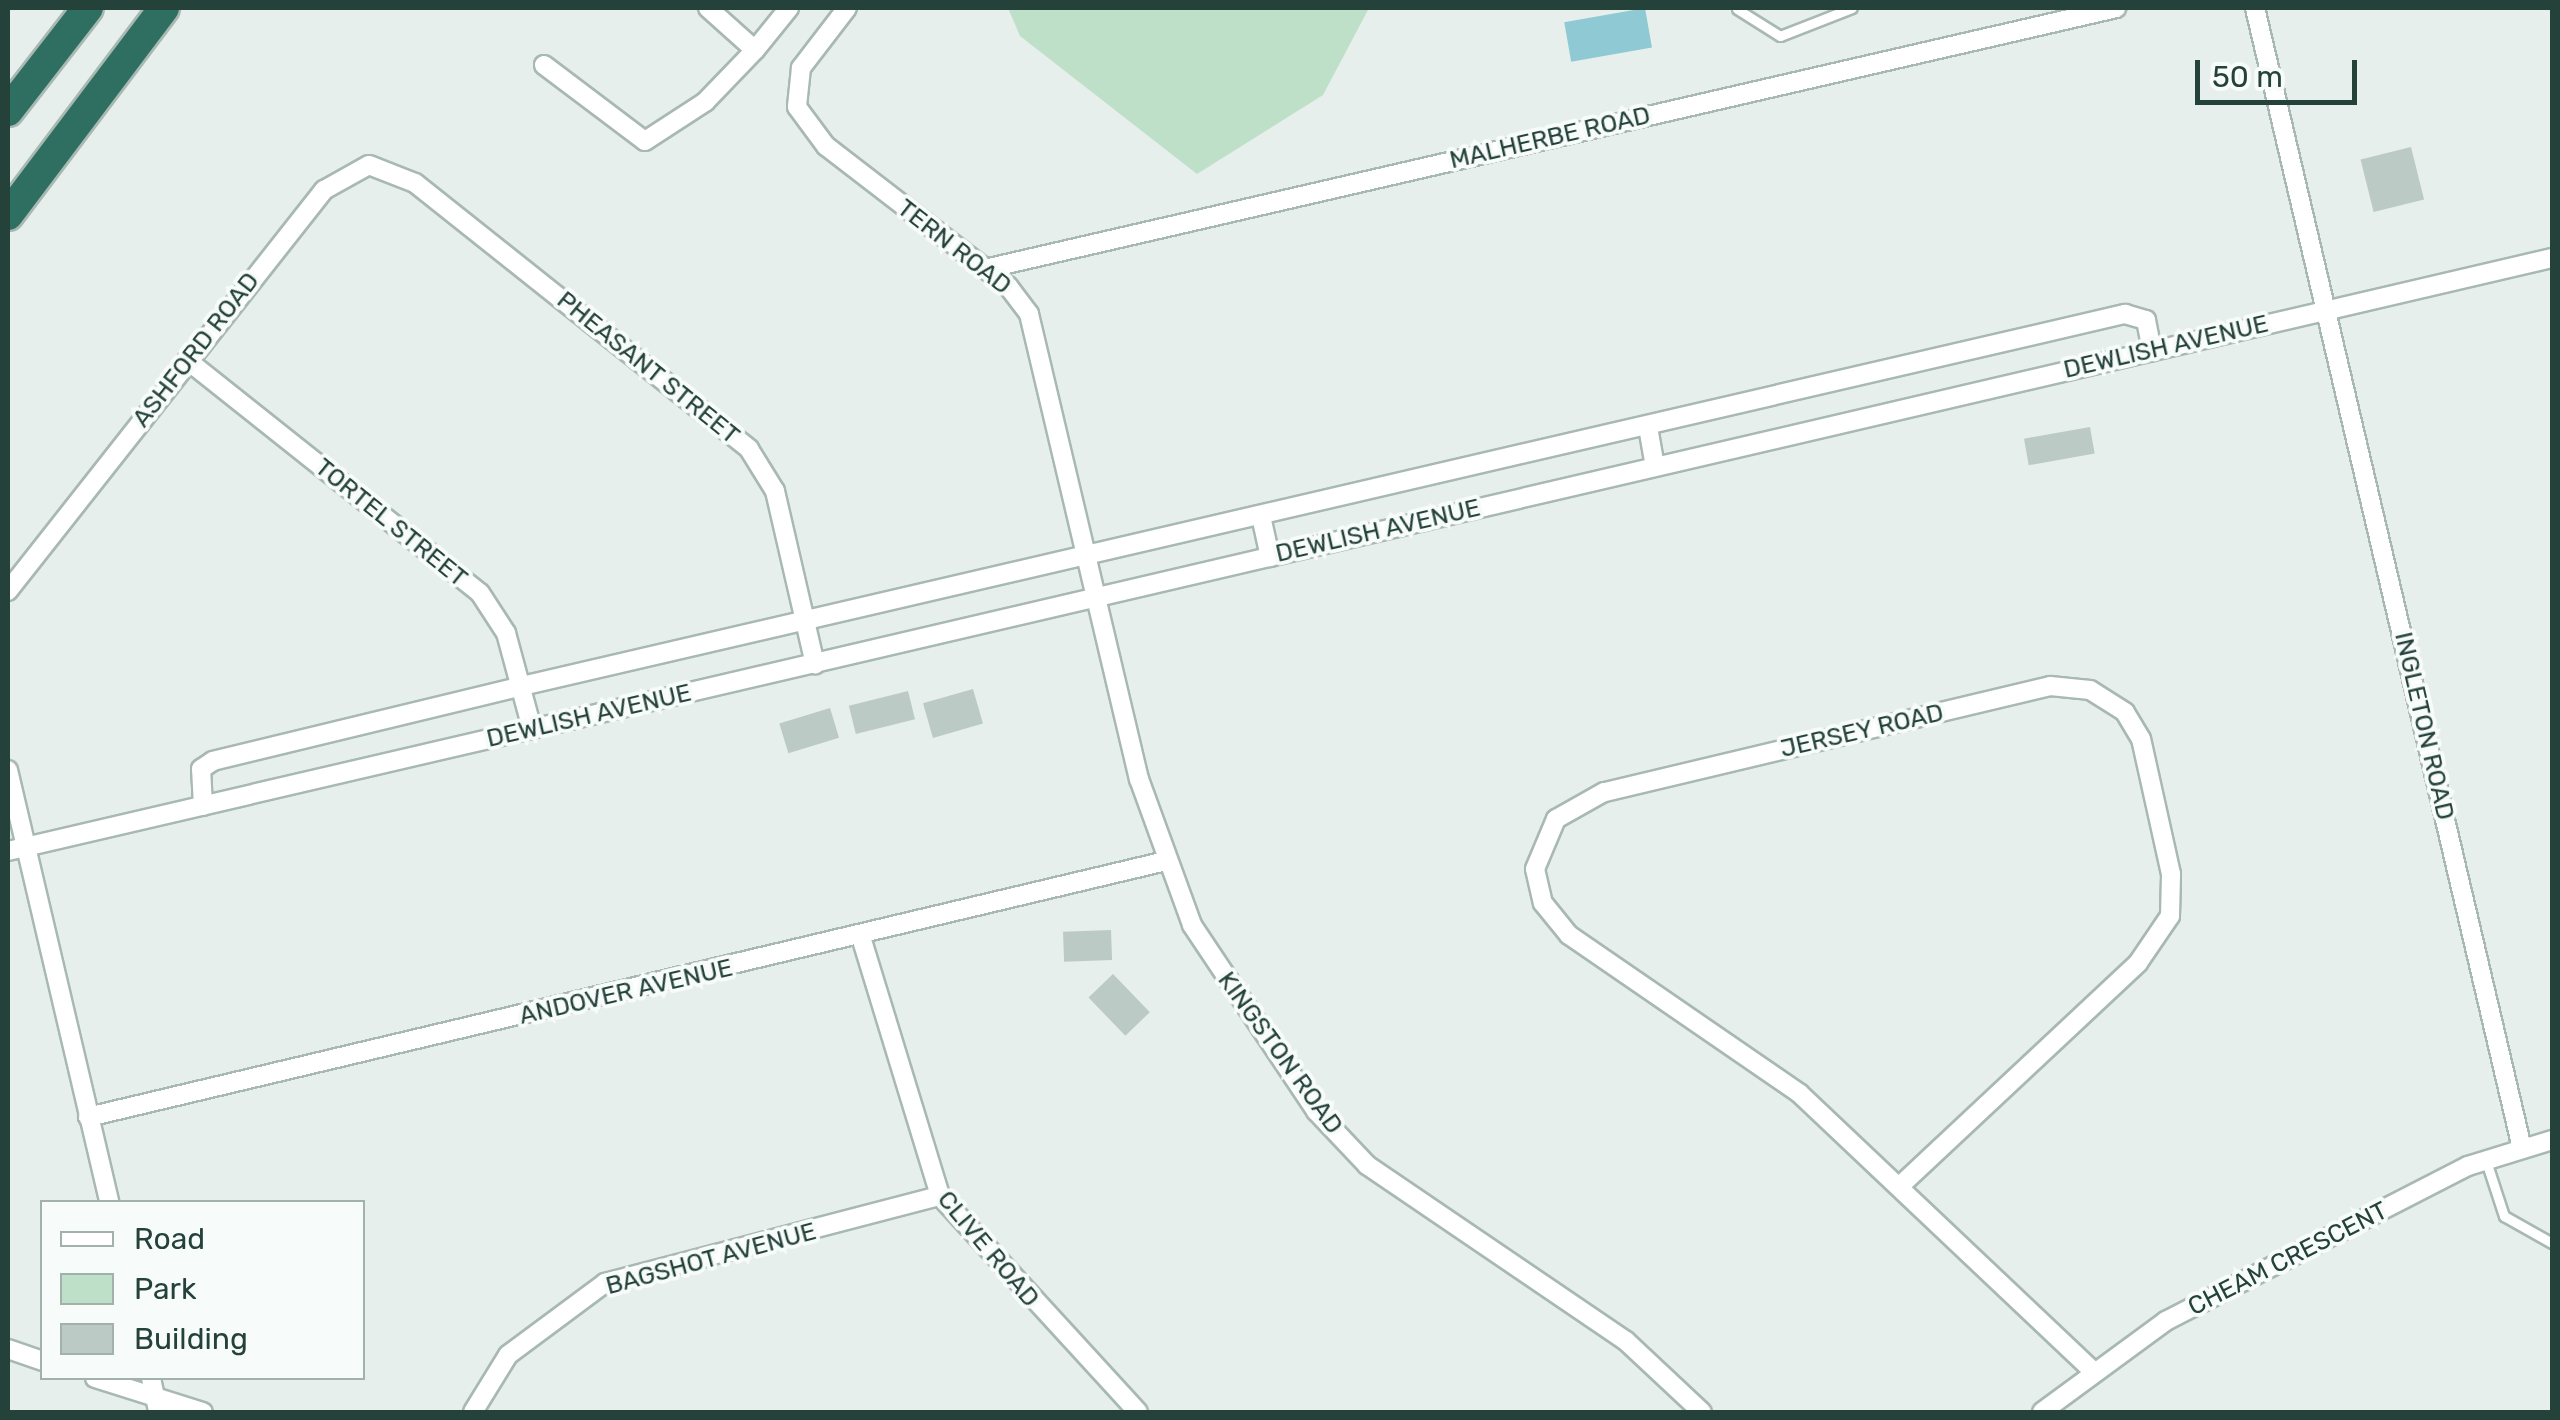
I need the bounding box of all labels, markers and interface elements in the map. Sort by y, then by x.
scale bar [2200,40,2362,102]
text: 50 m [2212,59,2283,95]
street label: MALHERBE ROAD [1447,100,1653,176]
street label: TERN ROAD [891,193,1017,301]
street label: ASHFORD ROAD [126,267,266,433]
street label: PHEASANT STREET [551,285,745,451]
street label: DEWLISH AVENUE [2060,309,2272,385]
street label: TORTEL STREET [309,452,473,594]
street label: DEWLISH AVENUE [1272,493,1484,569]
street label: INGLETON ROAD [2388,629,2460,823]
street label: DEWLISH AVENUE [483,678,695,754]
street label: JERSEY ROAD [1777,698,1947,764]
street label: ANDOVER AVENUE [516,953,736,1031]
street label: KINGSTON ROAD [1211,966,1349,1140]
street label: CLIVE ROAD [931,1185,1045,1313]
street label: CHEAM CRESCENT [2183,1196,2393,1322]
legend [40,1200,365,1380]
street label: BAGSHOT AVENUE [602,1216,820,1302]
text: Road [134,1221,205,1257]
text: Park [134,1271,196,1307]
text: Building [134,1321,248,1357]

